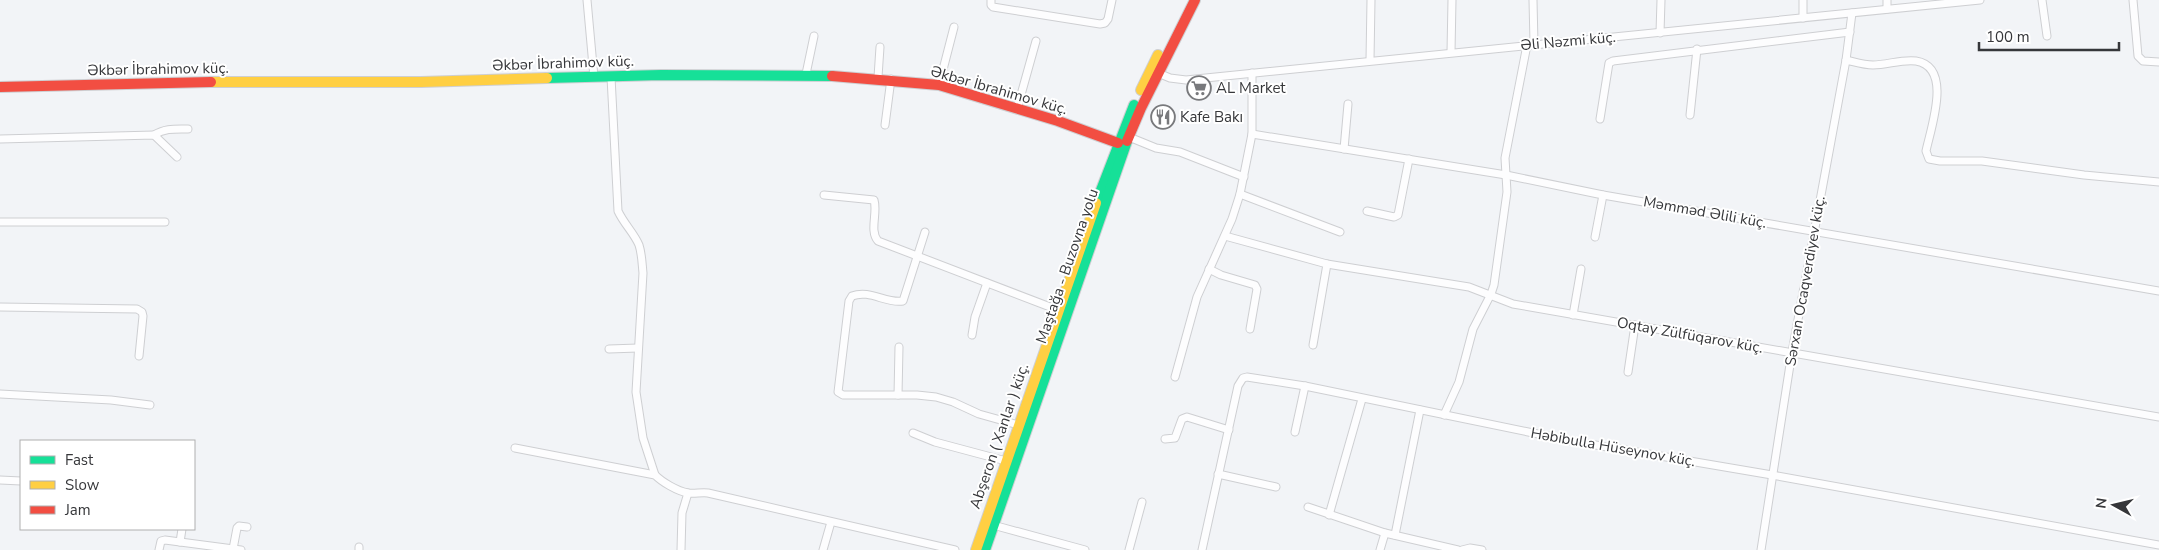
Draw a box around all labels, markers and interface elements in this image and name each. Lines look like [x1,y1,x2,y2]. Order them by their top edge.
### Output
scale bar [1979,20,2119,52]
street label: Əli Nəzmi küç. [1519,27,1617,55]
text: 100 m [1986,27,2030,47]
street label: Əkbər İbrahimov küç. [492,51,634,75]
street label: Əkbər İbrahimov küç. [87,58,229,80]
street label: Əkbər İbrahimov küç. [928,61,1070,119]
supermarket icon: AL Market [1186,75,1212,101]
place label: AL Market [1216,78,1286,98]
restaurant icon: Kafe Bakı [1150,104,1176,130]
place label: Kafe Bakı [1180,107,1243,127]
street label: Maştağa - Buzovna yolu [1031,186,1103,346]
street label: Məmməd Əlili küç. [1642,191,1768,233]
street label: Sərxan Ocaqverdiyev küç. [1780,194,1830,368]
street label: Oqtay Zülfüqarov küç. [1615,312,1765,358]
street label: Abşeron ( Xanlar ) küç. [965,361,1033,511]
street label: Həbibulla Hüseynov küç. [1529,423,1697,471]
legend [20,440,195,530]
text: Fast [65,450,94,470]
text: Slow [65,475,100,495]
north arrow [2089,480,2139,530]
text: N [2091,497,2112,510]
text: Jam [64,500,91,520]

